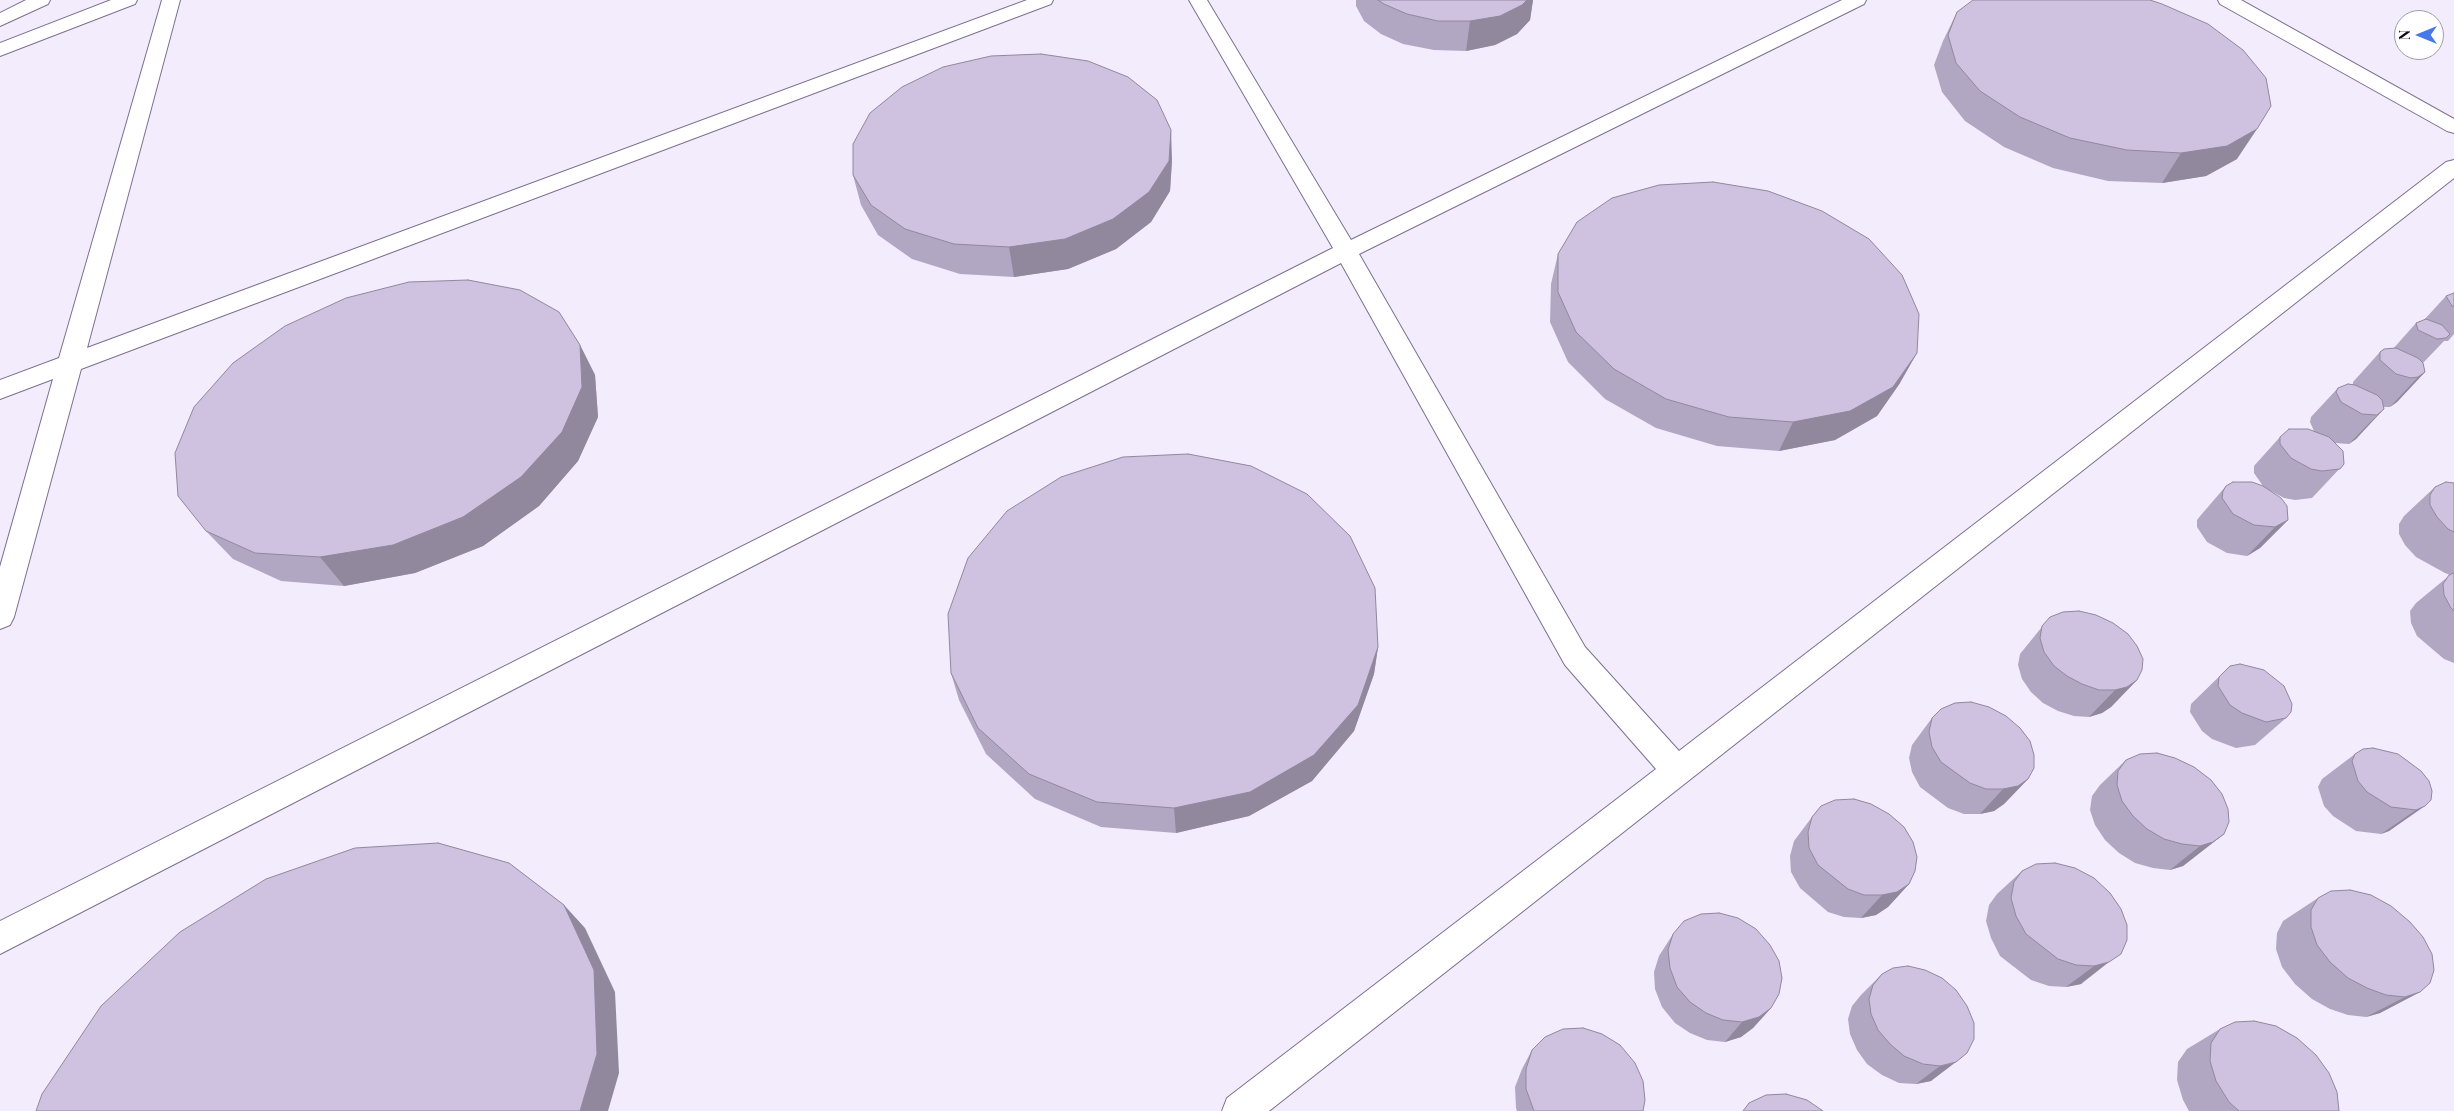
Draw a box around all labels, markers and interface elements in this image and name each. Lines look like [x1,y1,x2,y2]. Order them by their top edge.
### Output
north arrow [2394,10,2444,60]
text: N [2395,30,2414,40]

